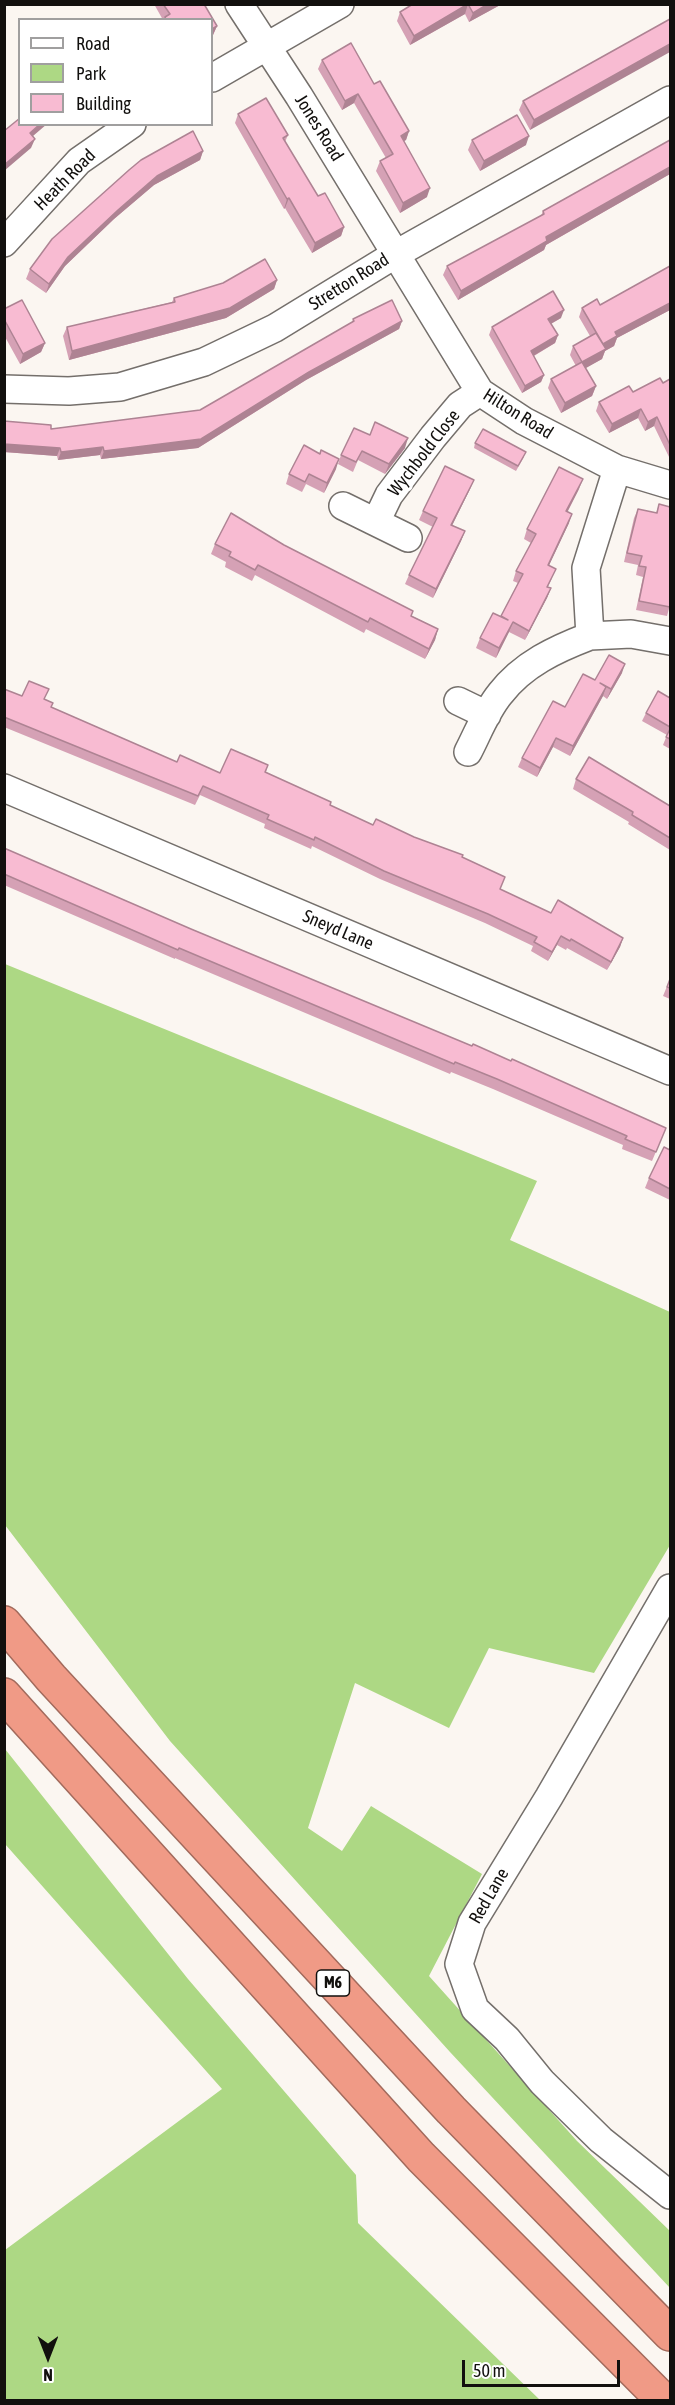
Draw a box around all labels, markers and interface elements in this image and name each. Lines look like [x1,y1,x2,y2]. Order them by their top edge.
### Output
legend [18,18,213,126]
text: Road [76,33,110,54]
text: Park [76,63,106,84]
street label: Jones Road [290,91,348,165]
text: Building [76,93,131,114]
street label: Heath Road [30,145,100,215]
street label: Stretton Road [305,249,393,315]
street label: Hilton Road [479,384,557,444]
street label: Wychbold Close [383,405,465,501]
street label: Sneyd Lane [299,905,377,955]
street label: Red Lane [465,1864,513,1928]
road number: M6 [316,1970,350,1996]
north arrow [18,2327,78,2387]
scale bar [465,2348,622,2386]
text: 50 m [473,2360,505,2381]
text: N [43,2366,53,2384]

